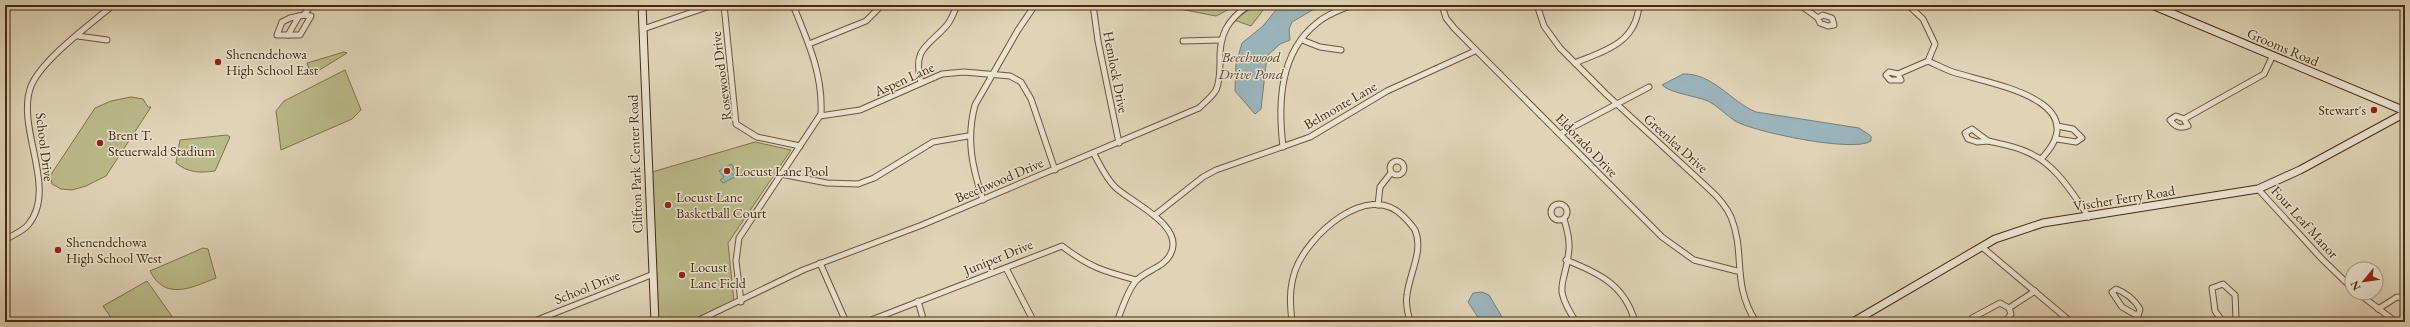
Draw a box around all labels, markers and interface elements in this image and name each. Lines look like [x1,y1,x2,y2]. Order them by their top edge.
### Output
street label: Grooms Road [2244,24,2322,71]
street label: Rosewood Drive [707,30,735,122]
street label: Hemlock Drive [1099,30,1133,115]
place label: Shenendehowa High School East [226,45,319,79]
water label: Beechwood Drive Pond [1217,47,1284,83]
marker: Shenendehowa High School East [213,57,223,67]
street label: Aspen Lane [870,58,937,101]
street label: Belmonte Lane [1300,77,1380,133]
street label: Clifton Park Center Road [624,93,646,234]
place label: Stewart's [2318,101,2366,119]
marker: Stewart's [2369,105,2379,115]
street label: Eldorado Drive [1552,109,1622,181]
street label: Greenlea Drive [1640,109,1712,177]
street label: School Drive [32,112,58,183]
place label: Brent T. Steuerwald Stadium [108,126,215,160]
marker: Brent T. Steuerwald Stadium [95,138,105,148]
street label: Beechwood Drive [952,153,1046,207]
place label: Locust Lane Pool [735,162,829,180]
marker: Locust Lane Pool [722,166,732,176]
street label: Vischer Ferry Road [2072,181,2177,215]
street label: Four Leaf Manor [2268,182,2343,262]
place label: Locust Lane Basketball Court [676,188,767,222]
marker: Locust Lane Basketball Court [663,200,673,210]
place label: Shenendehowa High School West [66,233,163,267]
street label: Juniper Drive [960,235,1036,279]
marker: Shenendehowa High School West [53,245,63,255]
place label: Locust Lane Field [690,258,747,292]
north arrow [2344,261,2384,301]
street label: School Drive [552,266,623,308]
marker: Locust Lane Field [677,270,687,280]
text: N [2347,278,2364,293]

